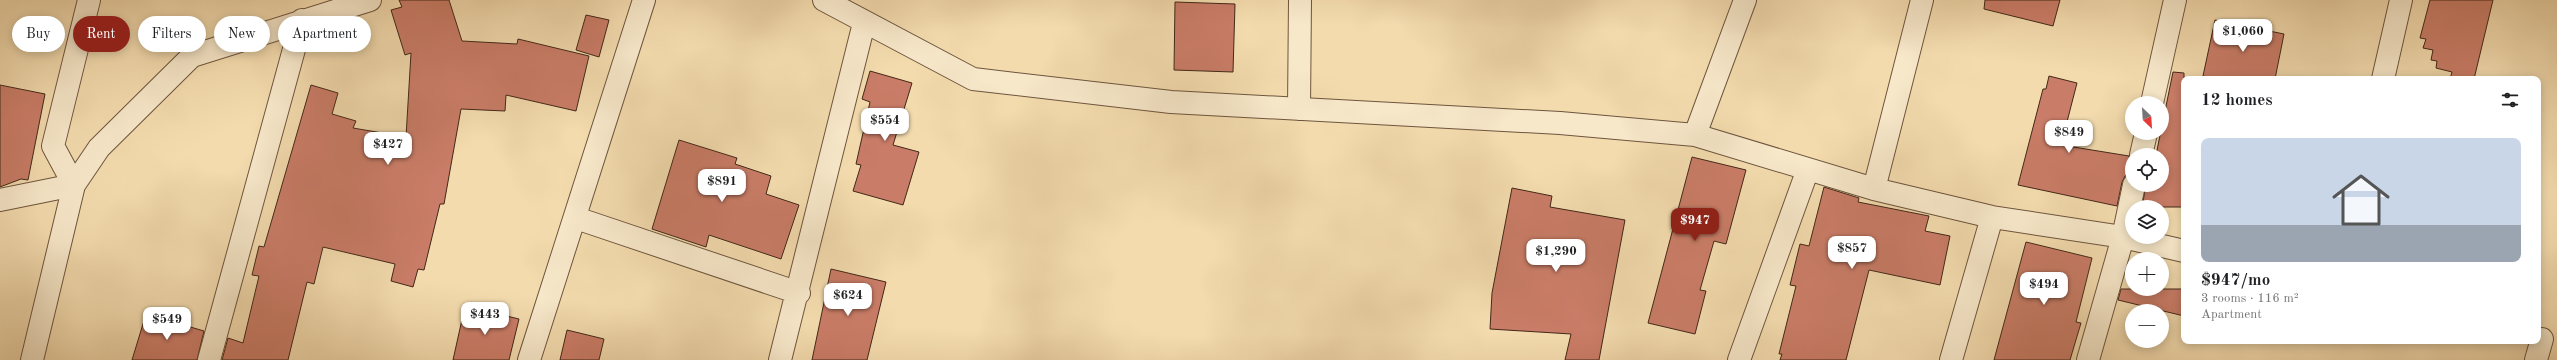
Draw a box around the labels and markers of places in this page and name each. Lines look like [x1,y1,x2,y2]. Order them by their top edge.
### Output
pin: $1,060 [2210,19,2276,53]
pin: $554 [861,108,909,142]
pin: $849 [2045,120,2093,154]
pin: $427 [364,132,412,166]
pin: $891 [698,169,746,203]
pin: $947 [1671,208,1719,242]
pin: $857 [1828,236,1876,270]
pin: $1,290 [1523,239,1589,273]
pin: $494 [2020,272,2068,306]
pin: $624 [824,283,872,317]
pin: $443 [461,302,509,336]
pin: $549 [143,307,191,341]

